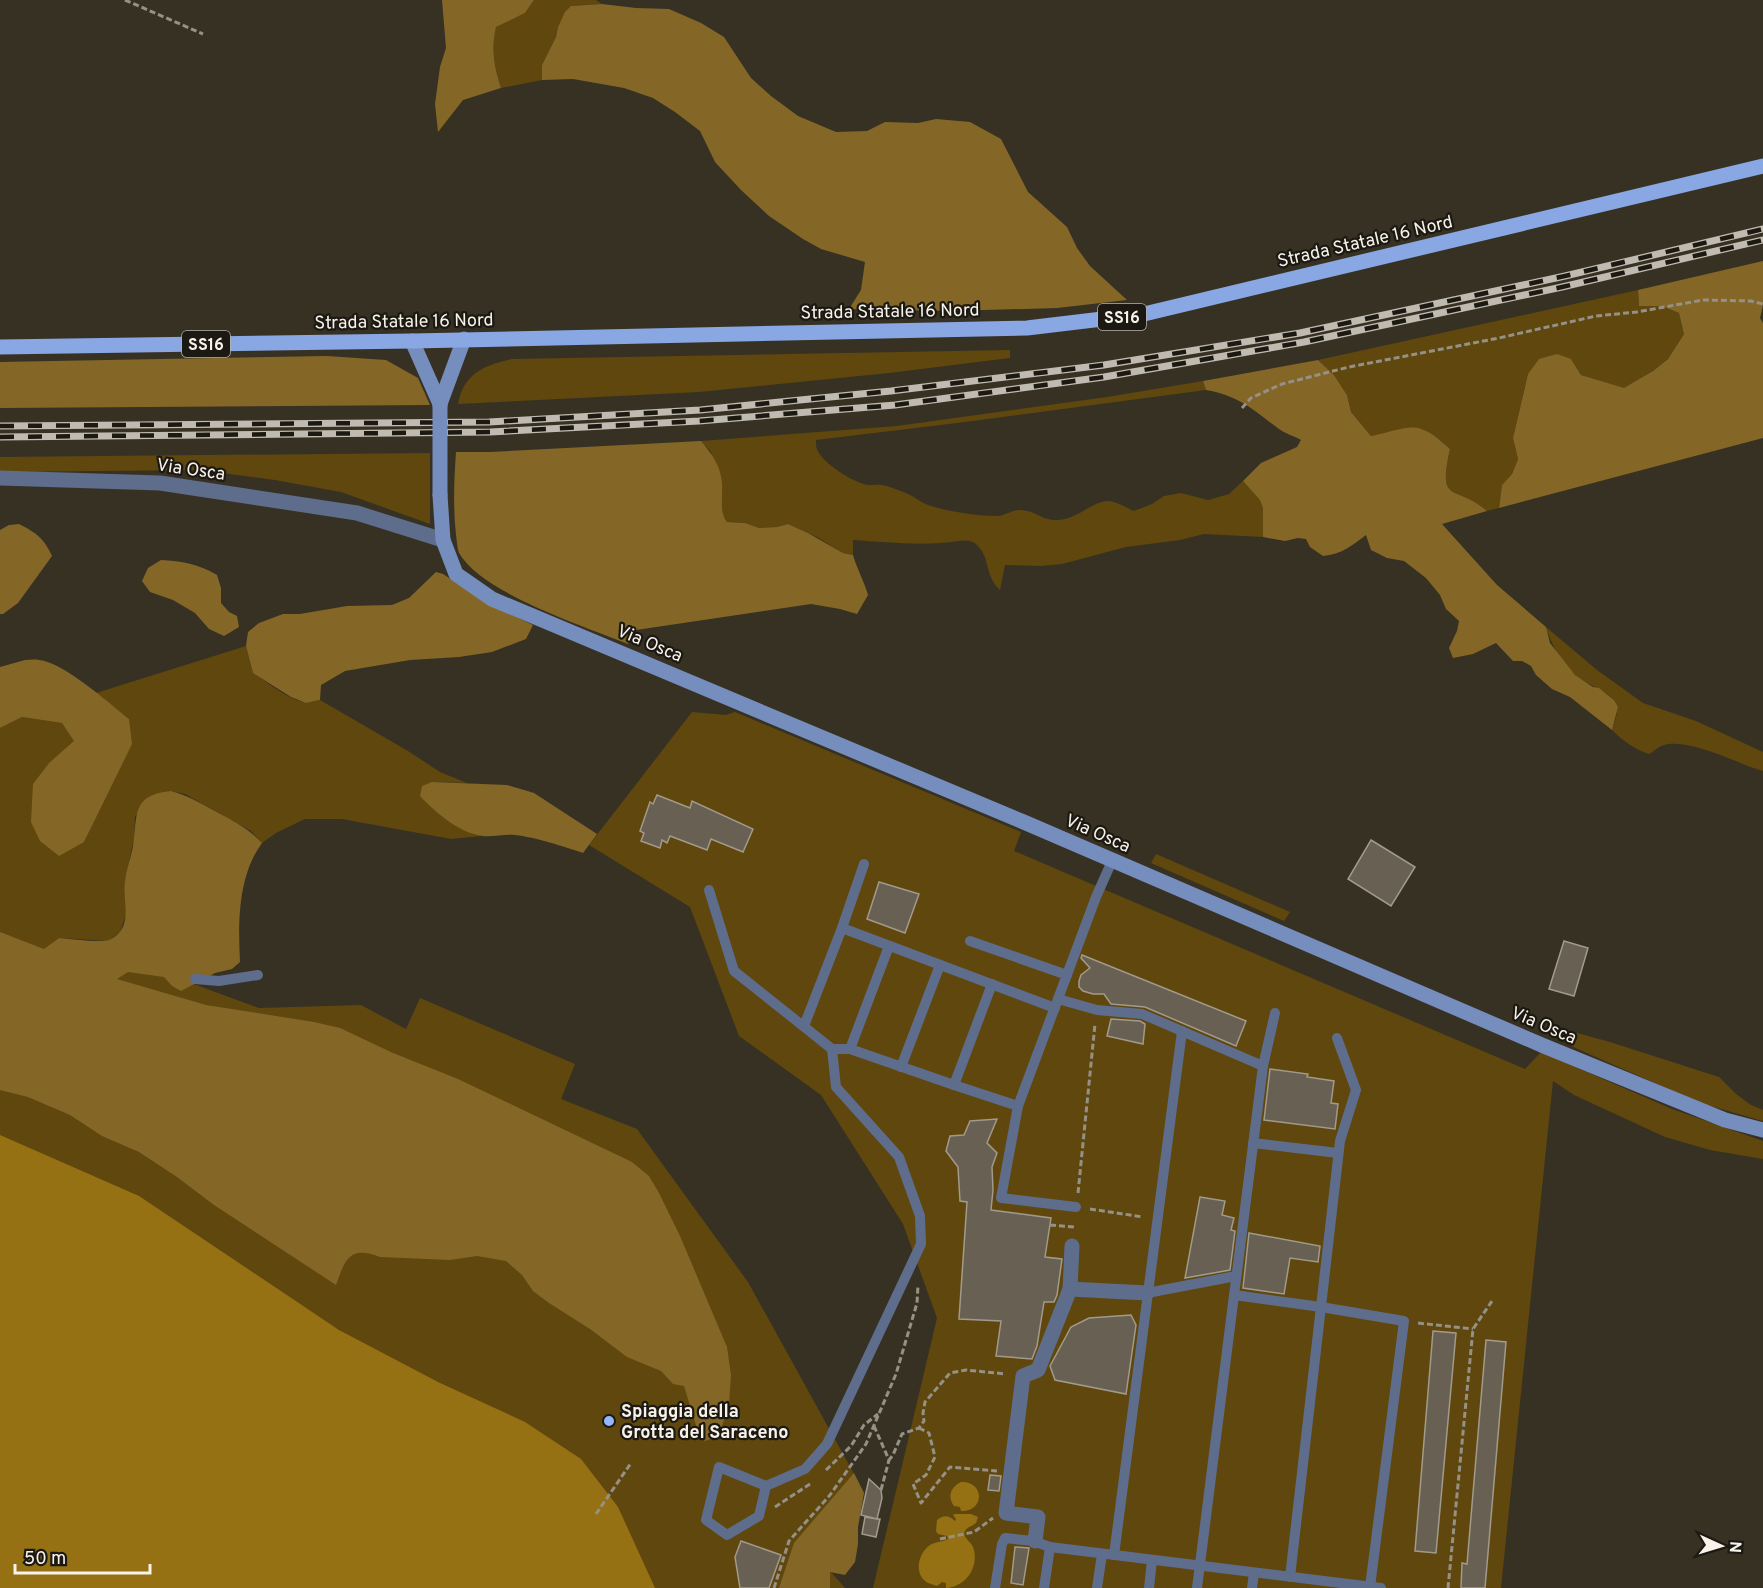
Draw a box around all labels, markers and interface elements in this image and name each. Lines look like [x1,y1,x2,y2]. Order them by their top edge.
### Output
street label: Strada Statale 16 Nord [1275,211,1455,274]
street label: Strada Statale 16 Nord [800,299,980,326]
road number: SS16 [1098,304,1146,330]
street label: Strada Statale 16 Nord [314,309,494,336]
road number: SS16 [182,331,230,357]
street label: Via Osca [155,454,227,487]
street label: Via Osca [613,620,686,668]
street label: Via Osca [1061,810,1134,859]
street label: Via Osca [1507,1002,1580,1050]
place label: Spiaggia della Grotta del Saraceno [621,1401,789,1445]
marker: Spiaggia della Grotta del Saraceno [602,1414,616,1428]
north arrow [1691,1516,1751,1576]
scale bar [15,1537,150,1575]
text: N [1724,1540,1744,1553]
text: 50 m [24,1548,66,1571]

